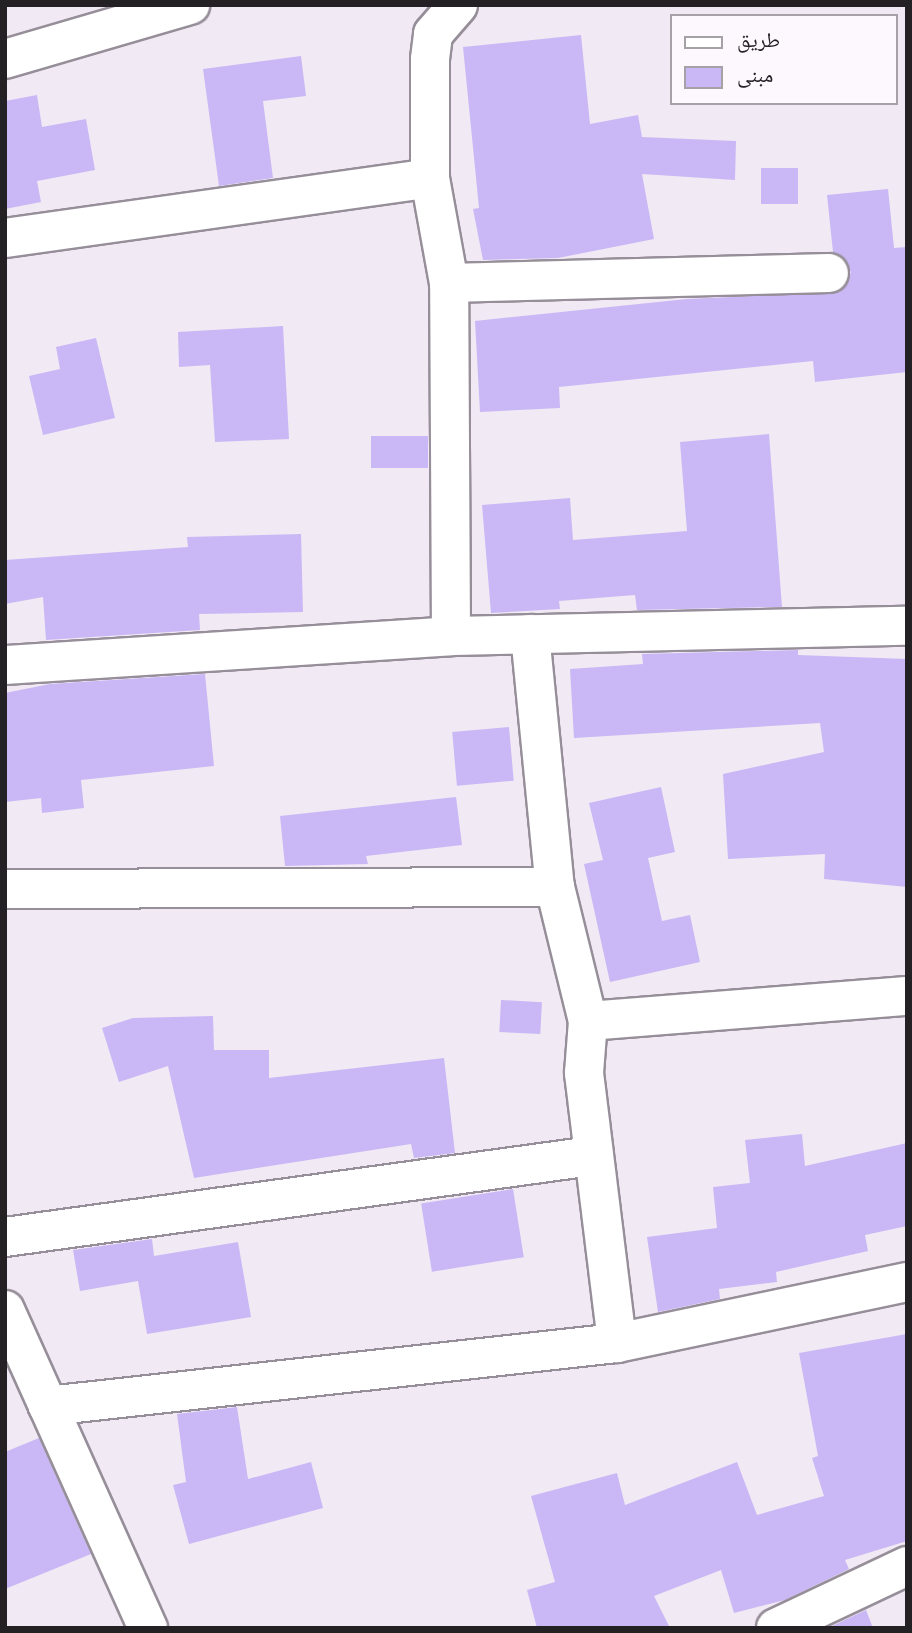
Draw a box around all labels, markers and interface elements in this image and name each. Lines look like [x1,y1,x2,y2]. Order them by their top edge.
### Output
legend [670,14,898,105]
text: طريق [737,28,780,53]
text: مبنى [737,63,773,88]

